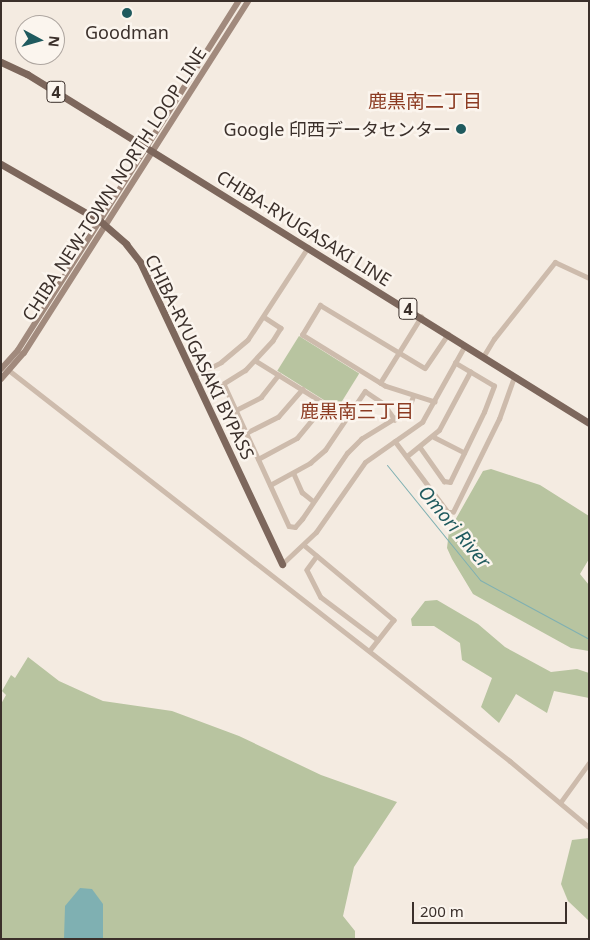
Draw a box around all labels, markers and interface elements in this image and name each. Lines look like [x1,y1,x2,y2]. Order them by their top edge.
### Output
marker: Goodman [121,7,133,19]
north arrow [15,15,65,65]
place label: Goodman [85,21,169,43]
street label: CHIBA NEW-TOWN NORTH LOOP LINE [17,43,211,325]
road number: 4 [46,78,66,105]
district label: 鹿黒南二丁目 [368,91,482,113]
place label: Google 印西データセンター [224,118,451,140]
marker: Google 印西データセンター [455,123,467,135]
street label: CHIBA-RYUGASAKI LINE [213,165,395,291]
street label: CHIBA-RYUGASAKI BYPASS [141,251,259,463]
road number: 4 [398,296,418,322]
district label: 鹿黒南三丁目 [300,401,414,423]
water label: Omori River [413,481,495,573]
scale bar [415,892,570,924]
text: 200 m [420,901,464,921]

